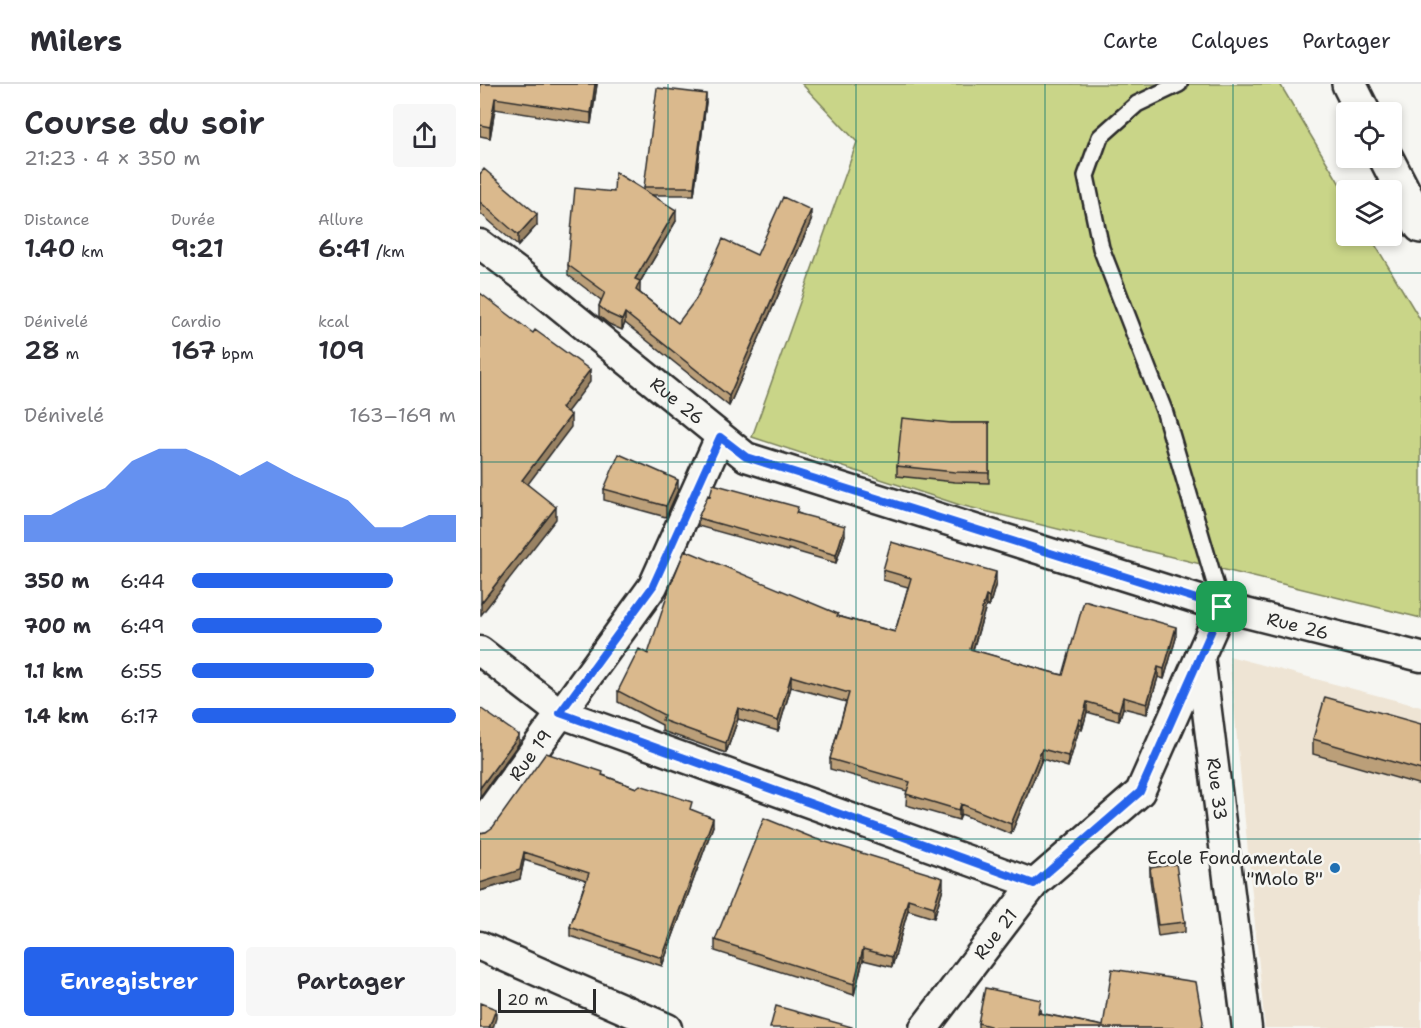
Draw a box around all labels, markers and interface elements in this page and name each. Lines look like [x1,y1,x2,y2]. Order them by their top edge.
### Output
text: Milers [30,22,122,60]
text: Carte [1103,27,1158,55]
text: Calques [1191,27,1269,55]
text: Partager [1302,27,1391,55]
text: Course du soir [24,100,265,145]
map controls [1336,102,1402,246]
button: locate [1336,102,1402,168]
button: share [393,104,456,167]
text: 21:23 · 4 × 350 m [24,145,201,171]
button: layers [1336,180,1402,246]
text: Distance [24,209,90,230]
text: Durée [171,209,215,230]
text: Allure [318,209,364,230]
text: 1.40 [24,230,76,265]
text: 9:21 [171,230,224,265]
text: 6:41 [318,230,371,265]
text: km [76,241,104,262]
text: /km [371,241,405,262]
text: Dénivelé [24,311,88,332]
text: Cardio [171,311,221,332]
text: kcal [318,311,349,332]
text: 28 [24,332,60,367]
text: 167 [171,332,216,367]
text: 109 [318,332,365,367]
text: m [60,343,79,364]
text: bpm [216,343,254,364]
street label: Rue 26 [645,372,709,430]
text: Dénivelé [24,402,104,428]
text: 163–169 m [349,402,456,428]
text: 350 m [24,568,89,594]
text: 6:44 [120,568,165,594]
pin [1196,581,1247,632]
icon: arrive [1205,590,1238,623]
street label: Rue 26 [1264,607,1331,645]
text: 700 m [24,613,91,639]
text: 6:49 [120,613,165,639]
text: 1.1 km [24,658,83,684]
text: 6:55 [120,658,162,684]
text: 1.4 km [24,703,89,729]
text: 6:17 [120,703,159,729]
street label: Rue 19 [504,725,557,786]
street label: Rue 33 [1201,756,1233,822]
place label: Ecole Fondamentale "Molo B" [1147,846,1323,891]
marker: Ecole Fondamentale "Molo B" [1328,861,1342,875]
street label: Rue 21 [969,904,1023,965]
button: Enregistrer [24,947,234,1016]
button: Partager [246,947,456,1016]
scale bar [498,986,596,1014]
text: 20 m [507,989,548,1010]

